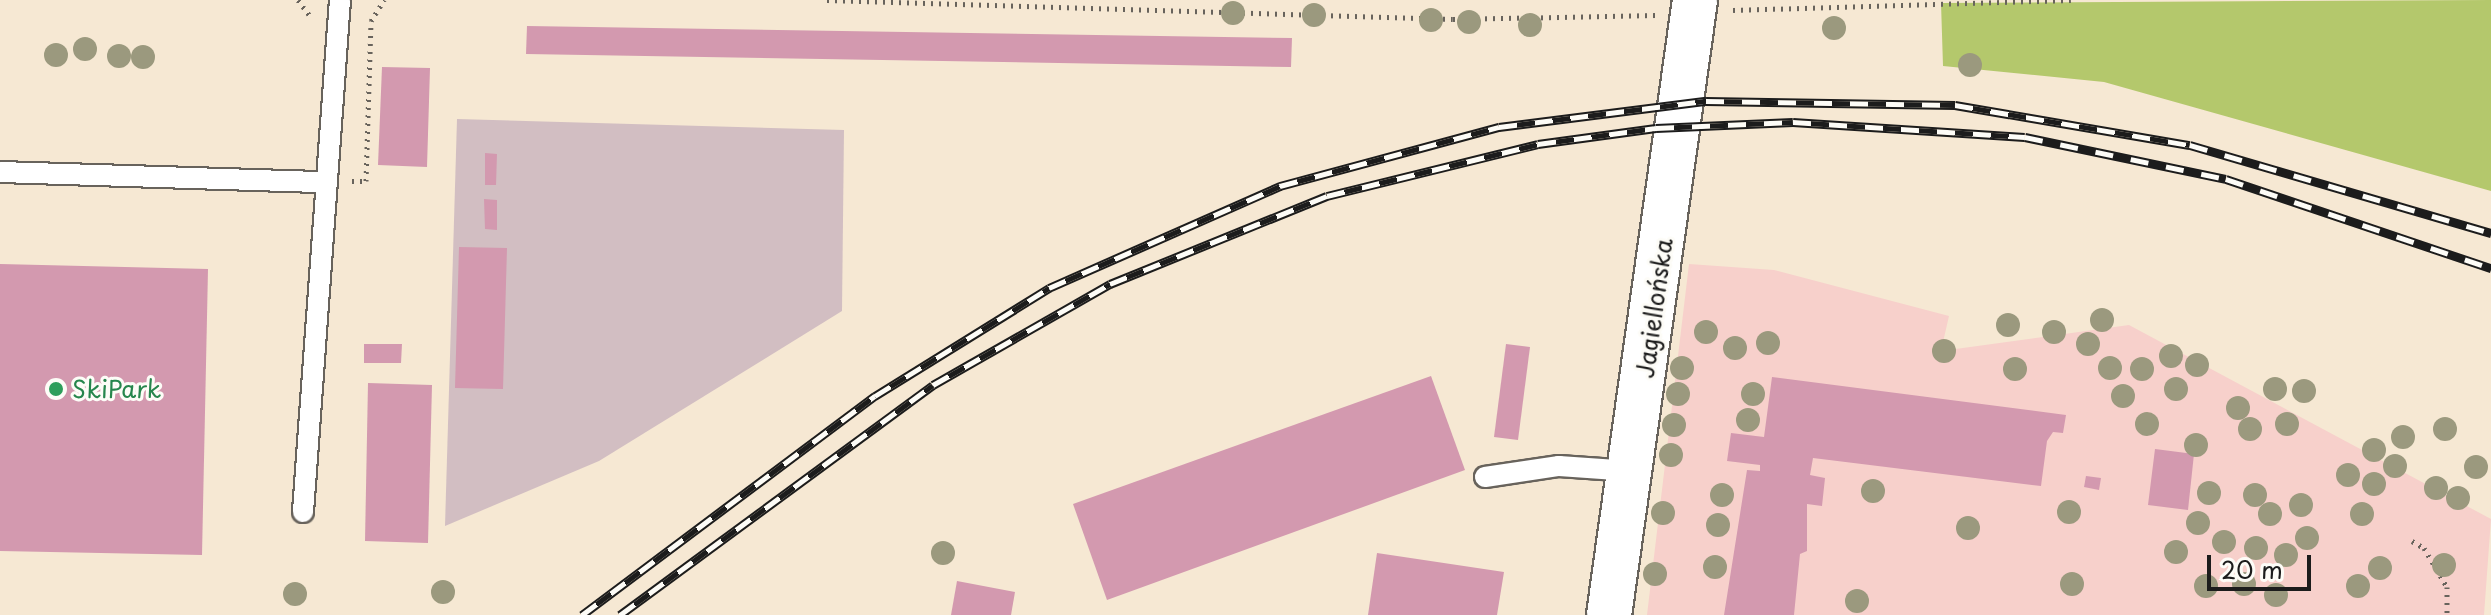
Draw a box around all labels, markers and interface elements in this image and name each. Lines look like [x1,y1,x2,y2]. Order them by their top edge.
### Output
street label: Jagiellońska [1630,236,1678,380]
place label: SkiPark [72,375,161,403]
marker: SkiPark [47,380,65,398]
scale bar [2211,539,2315,589]
text: 20 m [2221,551,2283,587]

